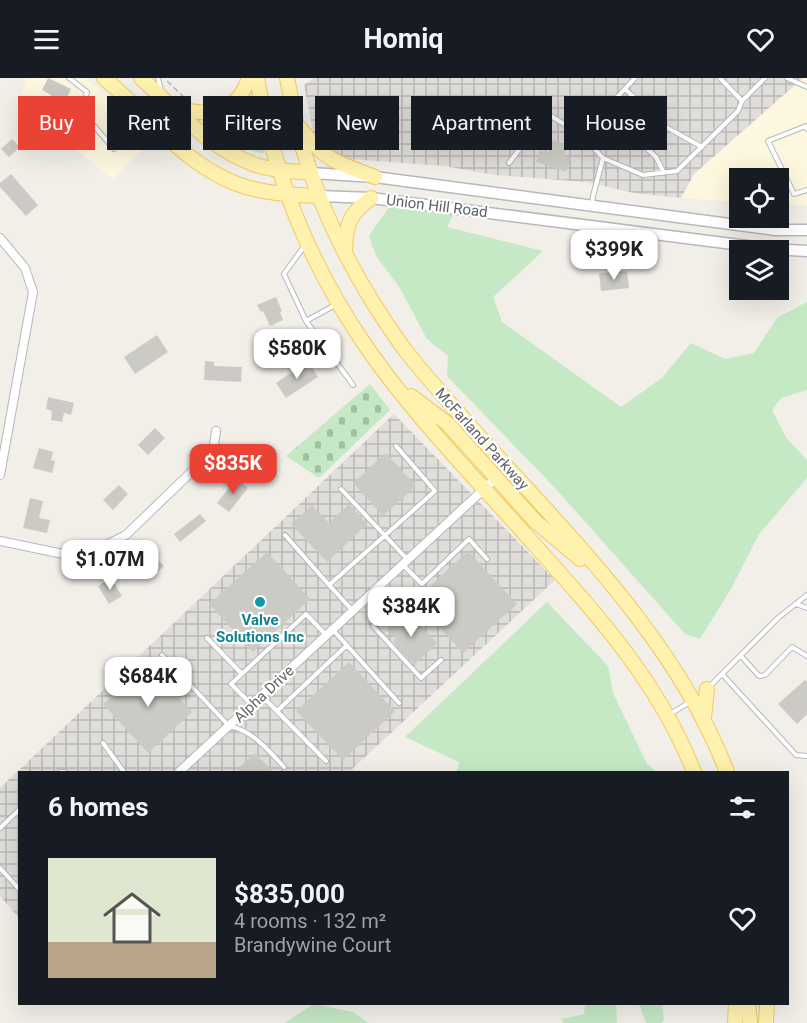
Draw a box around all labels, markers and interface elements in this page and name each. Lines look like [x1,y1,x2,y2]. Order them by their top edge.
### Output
icon: menu [30,23,63,56]
text: Homiq [363,23,444,55]
icon: heart [744,23,777,56]
chip: Buy [18,96,95,150]
chip: Rent [107,96,191,150]
chip: Filters [203,96,303,150]
chip: New [315,96,399,150]
chip: Apartment [411,96,552,150]
chip: House [564,96,667,150]
map controls [729,168,789,300]
button: locate [729,168,789,228]
street label: Union Hill Road [385,191,489,221]
pin: $399K [572,230,656,281]
text: $399K [585,237,643,261]
button: layers [729,240,789,300]
pin: $580K [255,329,339,380]
text: $580K [268,336,326,360]
street label: McFarland Parkway [431,384,533,494]
pin: $835K [191,444,275,495]
text: $835K [204,451,262,475]
pin: $1.07M [61,540,159,591]
text: $1.07M [75,547,145,571]
pin: $384K [369,587,453,638]
text: $384K [382,594,440,618]
marker: Valve Solutions Inc [253,595,267,609]
place label: Valve Solutions Inc [216,611,304,646]
pin: $684K [106,657,190,708]
street label: Alpha Drive [230,662,298,726]
text: $684K [119,664,177,688]
icon: filters [726,791,759,824]
text: 6 homes [48,792,149,822]
text: $835,000 [234,879,345,909]
icon: home [96,882,168,954]
icon: heart [726,902,759,935]
text: 4 rooms · 132 m² [234,909,386,933]
text: Brandywine Court [234,933,391,957]

